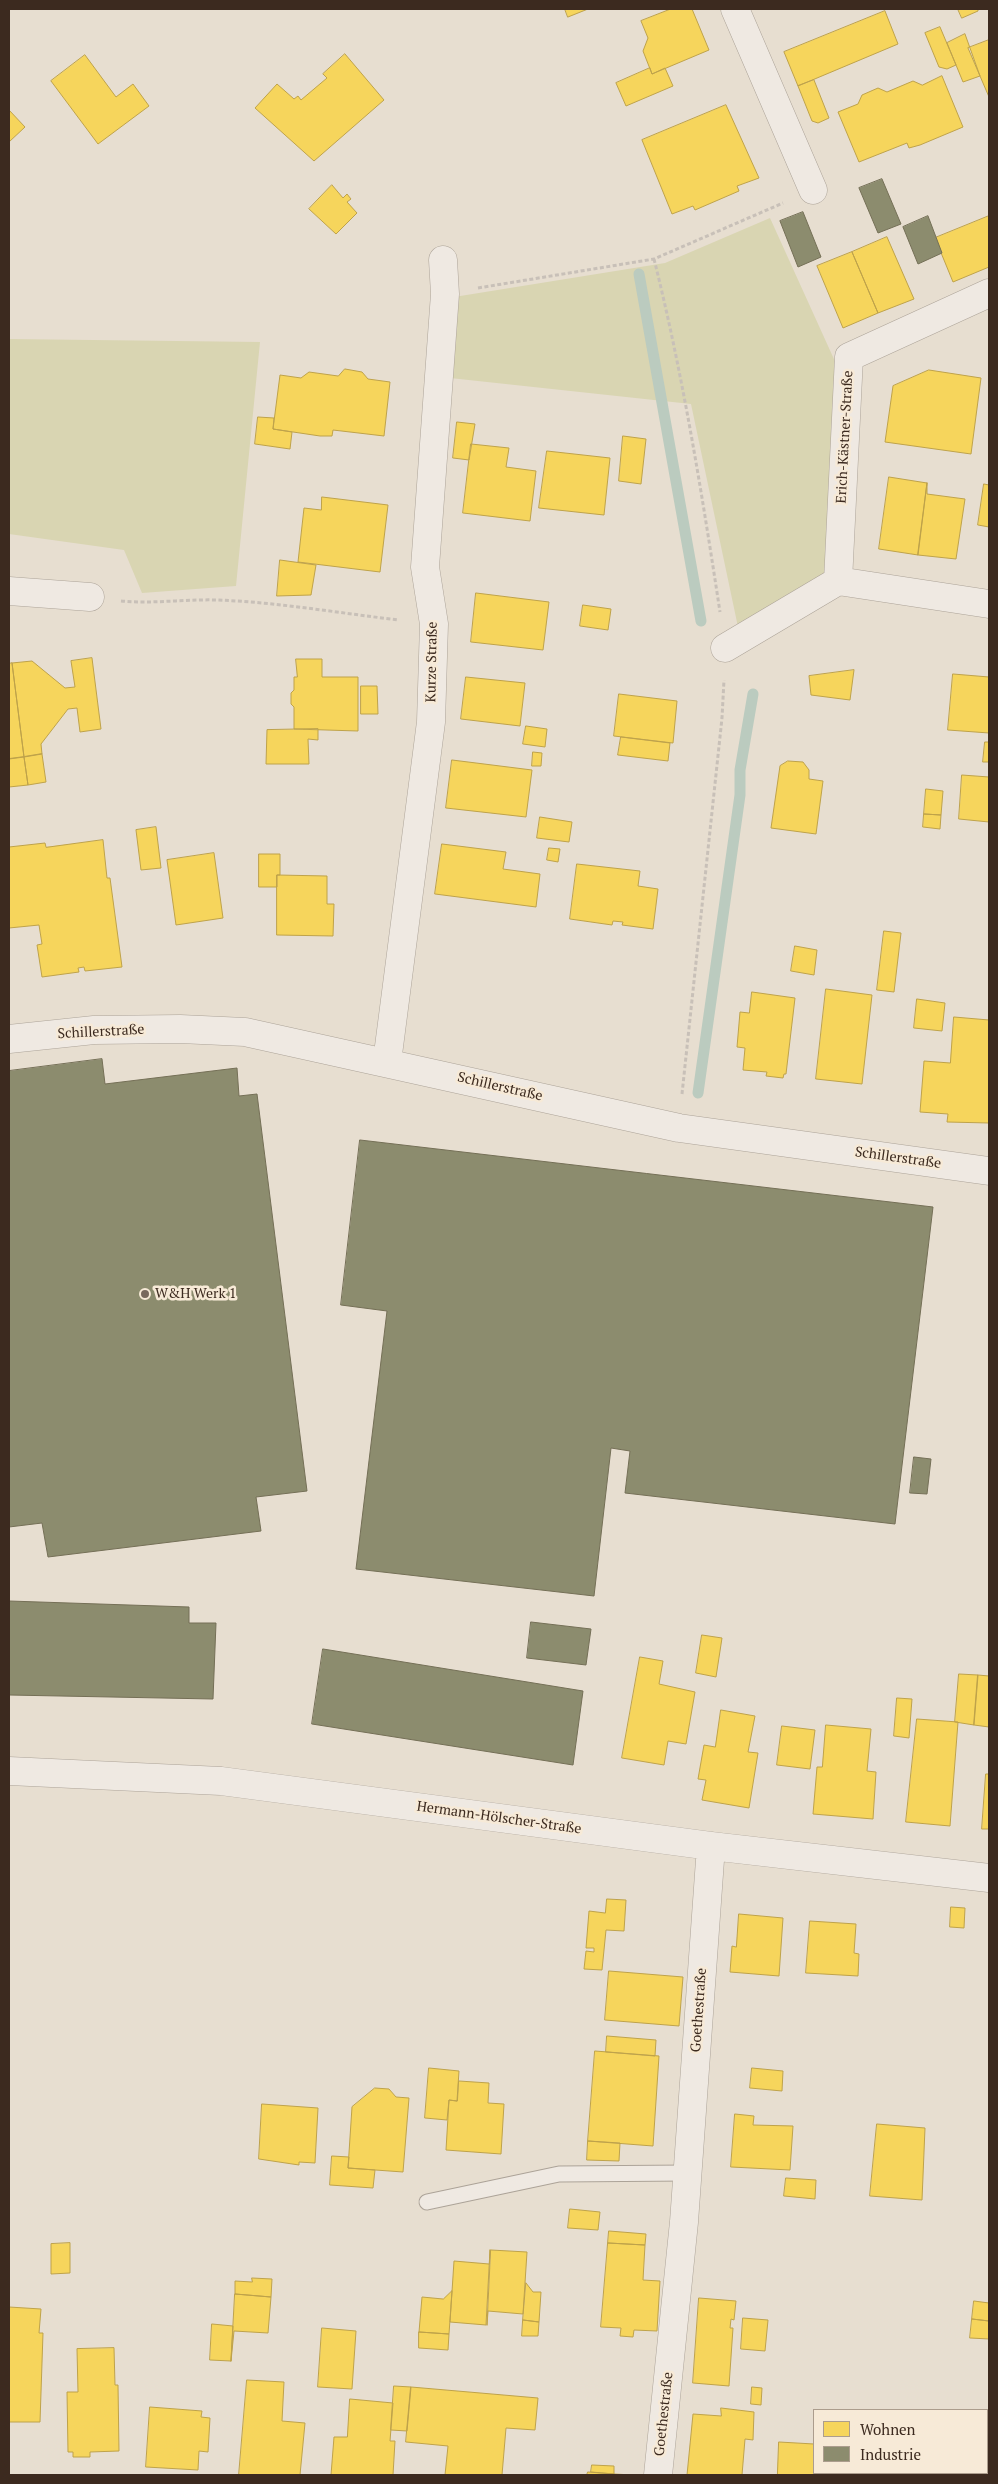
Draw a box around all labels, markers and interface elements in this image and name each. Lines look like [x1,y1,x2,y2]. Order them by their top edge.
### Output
street label: Erich-Kästner-Straße [833,370,857,504]
street label: Kurze Straße [423,622,441,702]
street label: Schillerstraße [57,1021,145,1043]
street label: Schillerstraße [456,1069,544,1105]
street label: Schillerstraße [854,1144,942,1172]
place label: W&H Werk 1 [155,1286,237,1302]
marker: W&H Werk 1 [139,1288,151,1300]
street label: Hermann-Hölscher-Straße [416,1798,582,1838]
street label: Goethestraße [688,1967,710,2053]
street label: Goethestraße [651,2371,677,2457]
legend [813,2409,988,2474]
text: Wohnen [860,2419,916,2439]
text: Industrie [860,2444,921,2464]

